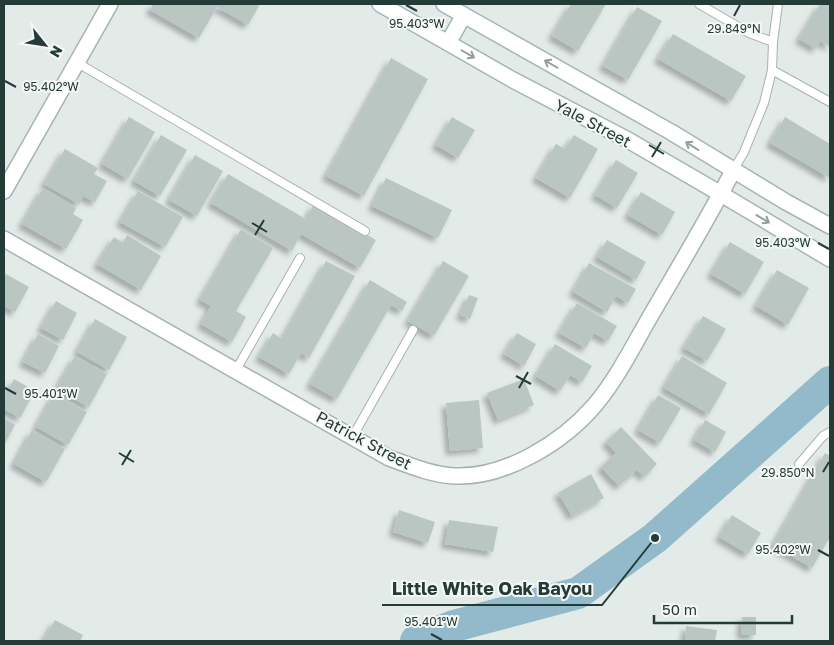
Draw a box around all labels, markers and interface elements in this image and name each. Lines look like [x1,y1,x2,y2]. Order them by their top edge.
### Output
text: 95.403°W [389,16,445,31]
north arrow [20,20,70,70]
text: 29.849°N [707,21,761,36]
text: N [47,43,67,61]
one-way arrow [460,50,474,60]
one-way arrow [545,59,559,69]
text: 95.402°W [23,79,79,94]
street label: Yale Street [551,95,635,151]
one-way arrow [685,140,699,151]
one-way arrow [756,214,770,224]
text: 95.403°W [755,235,811,250]
text: 95.401°W [24,386,78,401]
street label: Patrick Street [313,406,415,474]
text: 29.850°N [761,465,815,480]
text: 95.402°W [755,542,811,557]
callout: Little White Oak Bayou [382,572,602,605]
text: Little White Oak Bayou [392,577,592,599]
scale bar [654,592,792,624]
text: 50 m [662,600,697,618]
text: 95.401°W [404,614,458,629]

